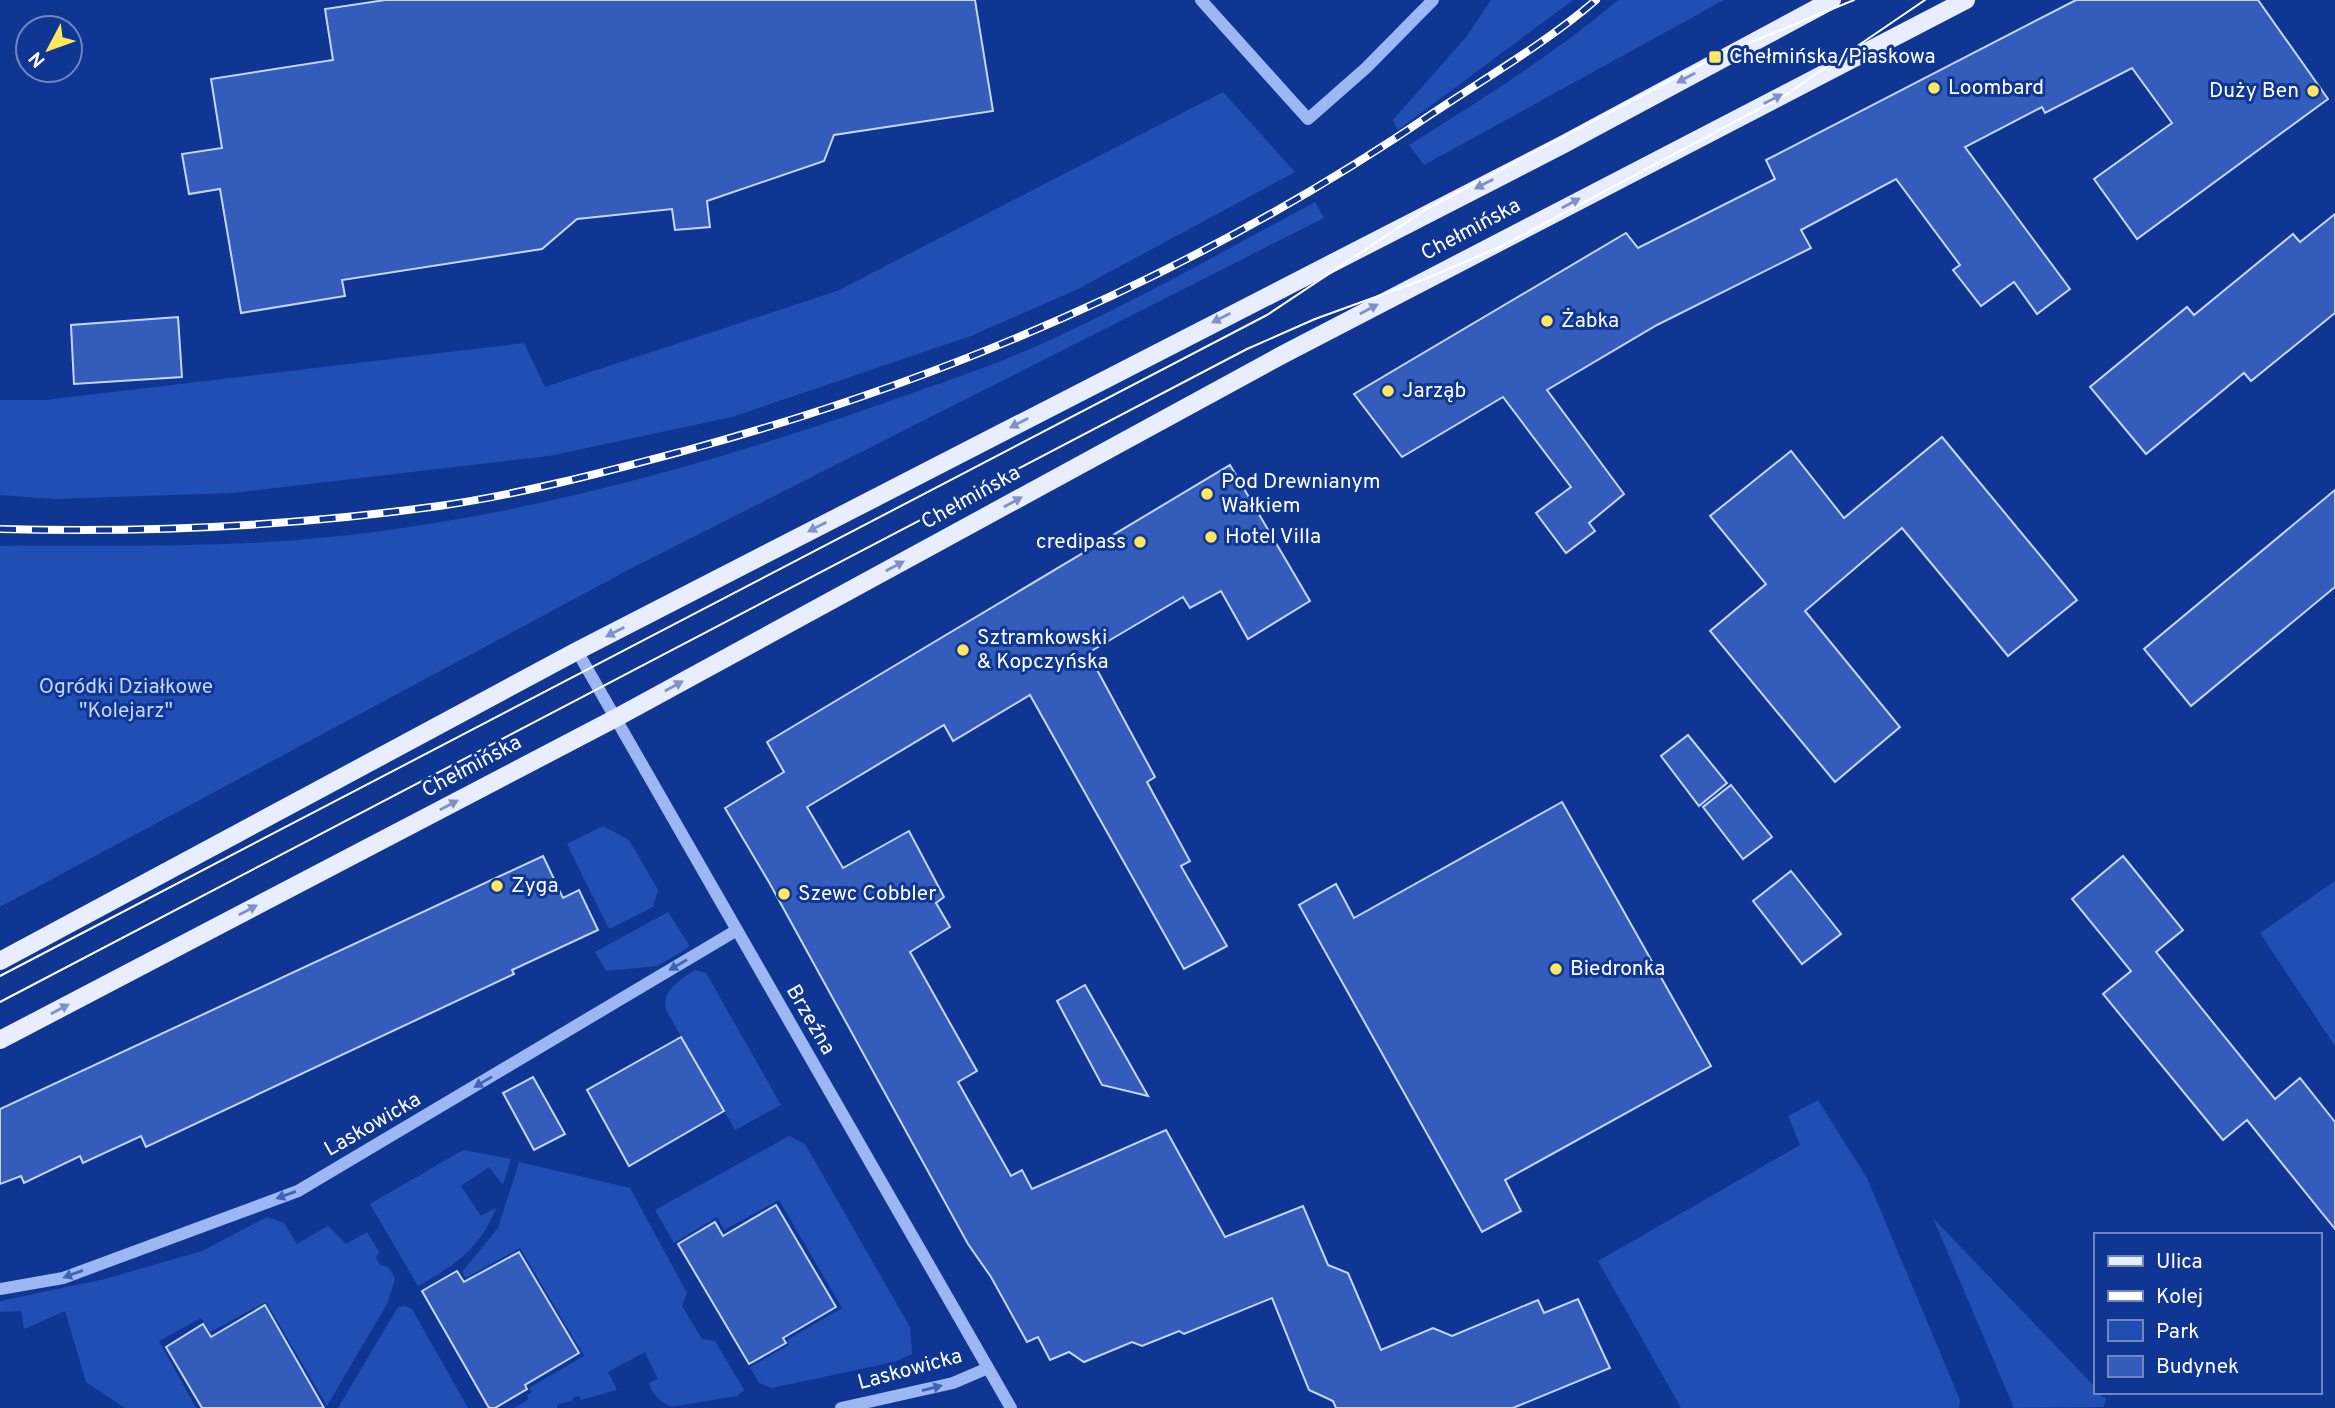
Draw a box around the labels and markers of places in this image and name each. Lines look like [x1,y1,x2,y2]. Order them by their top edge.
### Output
place label: Chełmińska/Piaskowa [1729,44,1936,71]
marker: Chełmińska/Piaskowa [1707,49,1723,65]
place label: Loombard [1948,75,2044,102]
place label: Duży Ben [2209,78,2299,105]
marker: Loombard [1926,80,1942,96]
marker: Duży Ben [2305,83,2321,99]
place label: Żabka [1561,308,1619,335]
marker: Żabka [1539,313,1555,329]
place label: Jarząb [1402,378,1466,405]
marker: Jarząb [1380,383,1396,399]
place label: Pod Drewnianym Wałkiem [1221,469,1381,520]
marker: Pod Drewnianym Wałkiem [1199,486,1215,502]
place label: Hotel Villa [1225,524,1321,551]
place label: credipass [1036,529,1126,556]
marker: Hotel Villa [1203,529,1219,545]
marker: credipass [1132,534,1148,550]
place label: Sztramkowski & Kopczyńska [977,625,1109,676]
marker: Sztramkowski & Kopczyńska [955,642,971,658]
place label: Zyga [511,873,558,900]
marker: Zyga [489,878,505,894]
place label: Szewc Cobbler [798,881,937,908]
marker: Szewc Cobbler [776,886,792,902]
place label: Biedronka [1570,956,1665,983]
marker: Biedronka [1548,961,1564,977]

